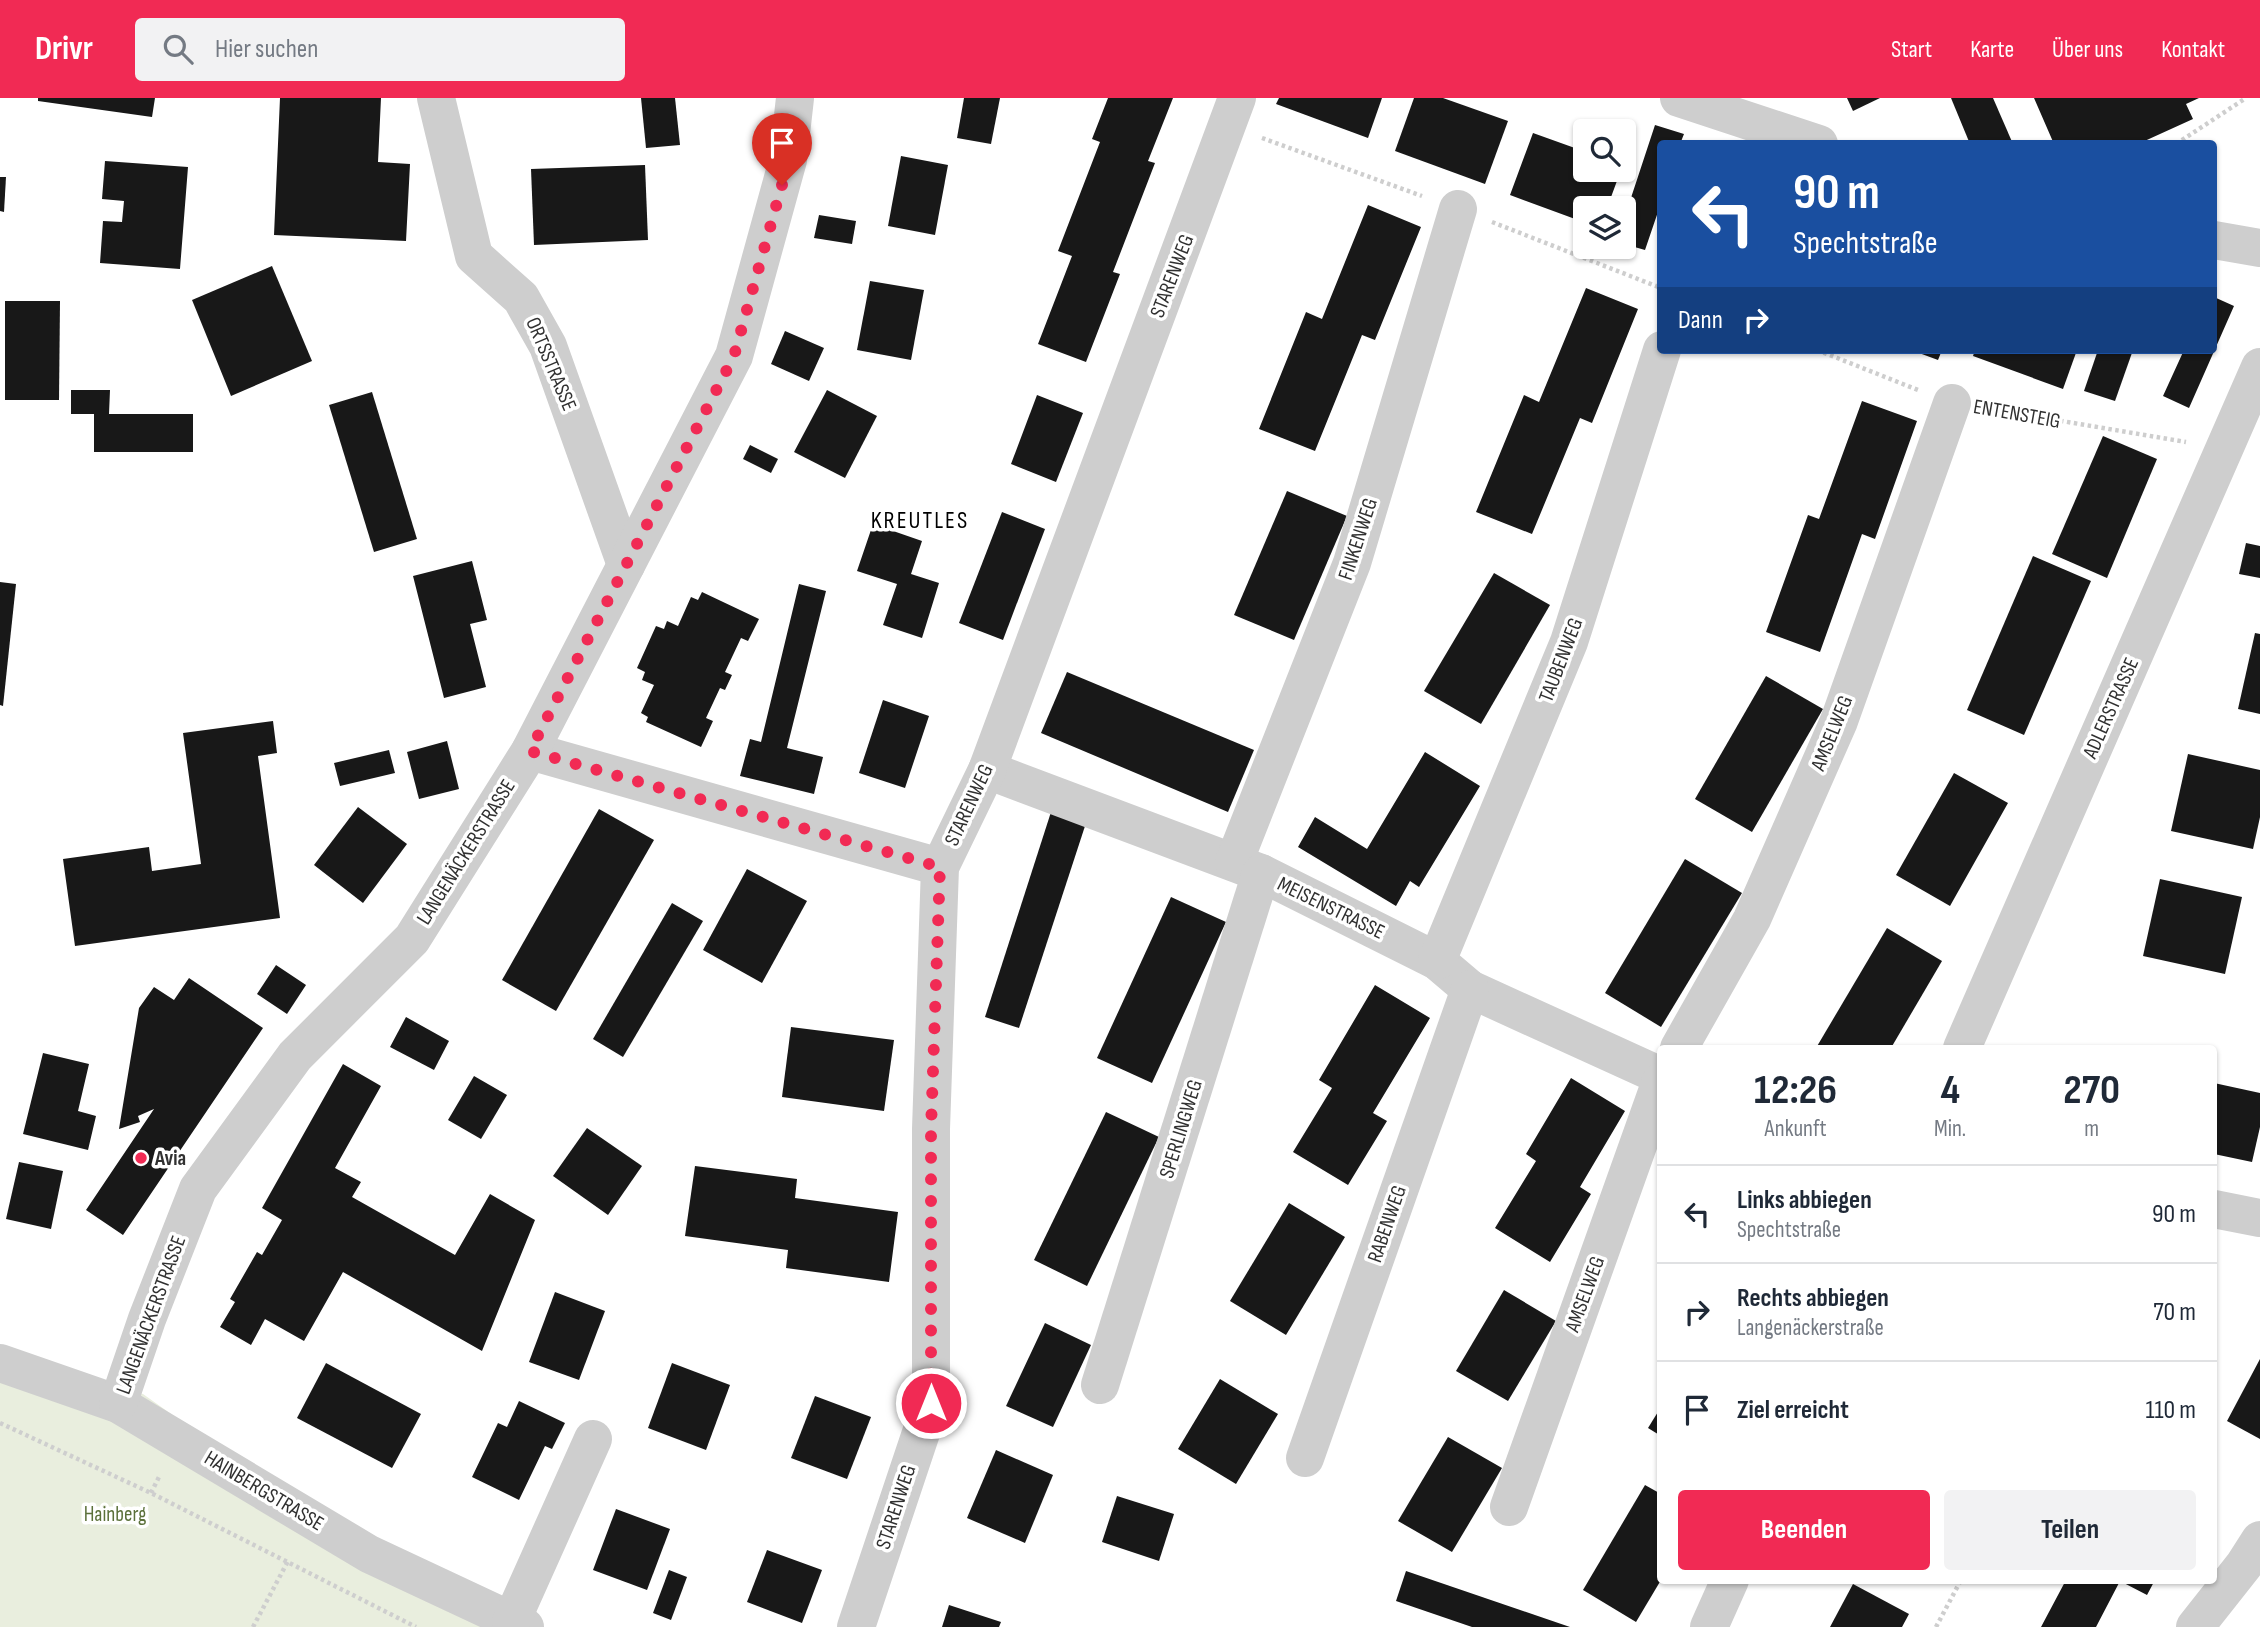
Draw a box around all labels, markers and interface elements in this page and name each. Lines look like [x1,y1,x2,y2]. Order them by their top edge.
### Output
search box [135,18,625,81]
text: Drivr [35,29,93,69]
icon: search [159,30,197,68]
text: Hier suchen [215,34,318,65]
text: Start [1891,35,1932,64]
text: Karte [1970,35,2014,64]
text: Über uns [2052,35,2123,64]
text: Kontakt [2161,35,2225,64]
pin [752,113,812,185]
map controls [1573,119,1636,259]
button: search [1573,119,1636,182]
icon: arrive [763,124,801,162]
text: 90 m [1793,164,1880,223]
icon: left [1678,168,1769,259]
button: layers [1573,196,1636,259]
text: Spechtstraße [1793,224,1938,263]
street label: STARENWEG [1145,231,1199,321]
icon: right [1737,301,1775,339]
text: Dann [1678,305,1723,336]
street label: ORTSSTRASSE [520,314,582,414]
street label: ENTENSTEIG [1971,394,2063,434]
street label: FINKENWEG [1333,495,1383,583]
district label: KREUTLES [871,506,969,535]
street label: TAUBENWEG [1534,614,1588,706]
street label: ADLERSTRASSE [2077,654,2144,763]
street label: AMSELWEG [1805,692,1858,775]
street label: STARENWEG [939,760,999,850]
street label: LANGENÄCKERSTRASSE [411,775,521,929]
street label: MEISENSTRASSE [1273,871,1389,945]
text: 12:26 [1754,1065,1837,1116]
text: 4 [1940,1065,1960,1116]
text: 270 [2063,1065,2120,1116]
street label: SPERLINGWEG [1154,1077,1208,1181]
text: Ankunft [1765,1115,1827,1143]
text: Min. [1934,1115,1966,1143]
text: m [2084,1115,2099,1143]
place label: Avia [154,1146,186,1171]
marker: Avia [133,1150,149,1166]
street label: RABENWEG [1362,1182,1412,1266]
text: Links abbiegen [1737,1185,1872,1216]
icon: left [1678,1195,1716,1233]
text: 90 m [2152,1199,2196,1230]
text: Spechtstraße [1737,1216,1841,1244]
street label: LANGENÄCKERSTRASSE [111,1232,191,1398]
street label: AMSELWEG [1559,1253,1610,1336]
text: Rechts abbiegen [1737,1283,1889,1314]
icon: right [1678,1293,1716,1331]
text: 70 m [2153,1297,2196,1328]
text: Langenäckerstraße [1737,1314,1884,1342]
position arrow [894,1366,968,1440]
icon: arrive [1678,1391,1716,1429]
text: Ziel erreicht [1737,1395,1849,1426]
text: 110 m [2145,1395,2196,1426]
street label: HAINBERGSTRASSE [200,1446,328,1536]
street label: STARENWEG [871,1462,921,1552]
button: Beenden [1678,1490,1930,1570]
button: Teilen [1944,1490,2196,1570]
park label: Hainberg [84,1502,146,1527]

